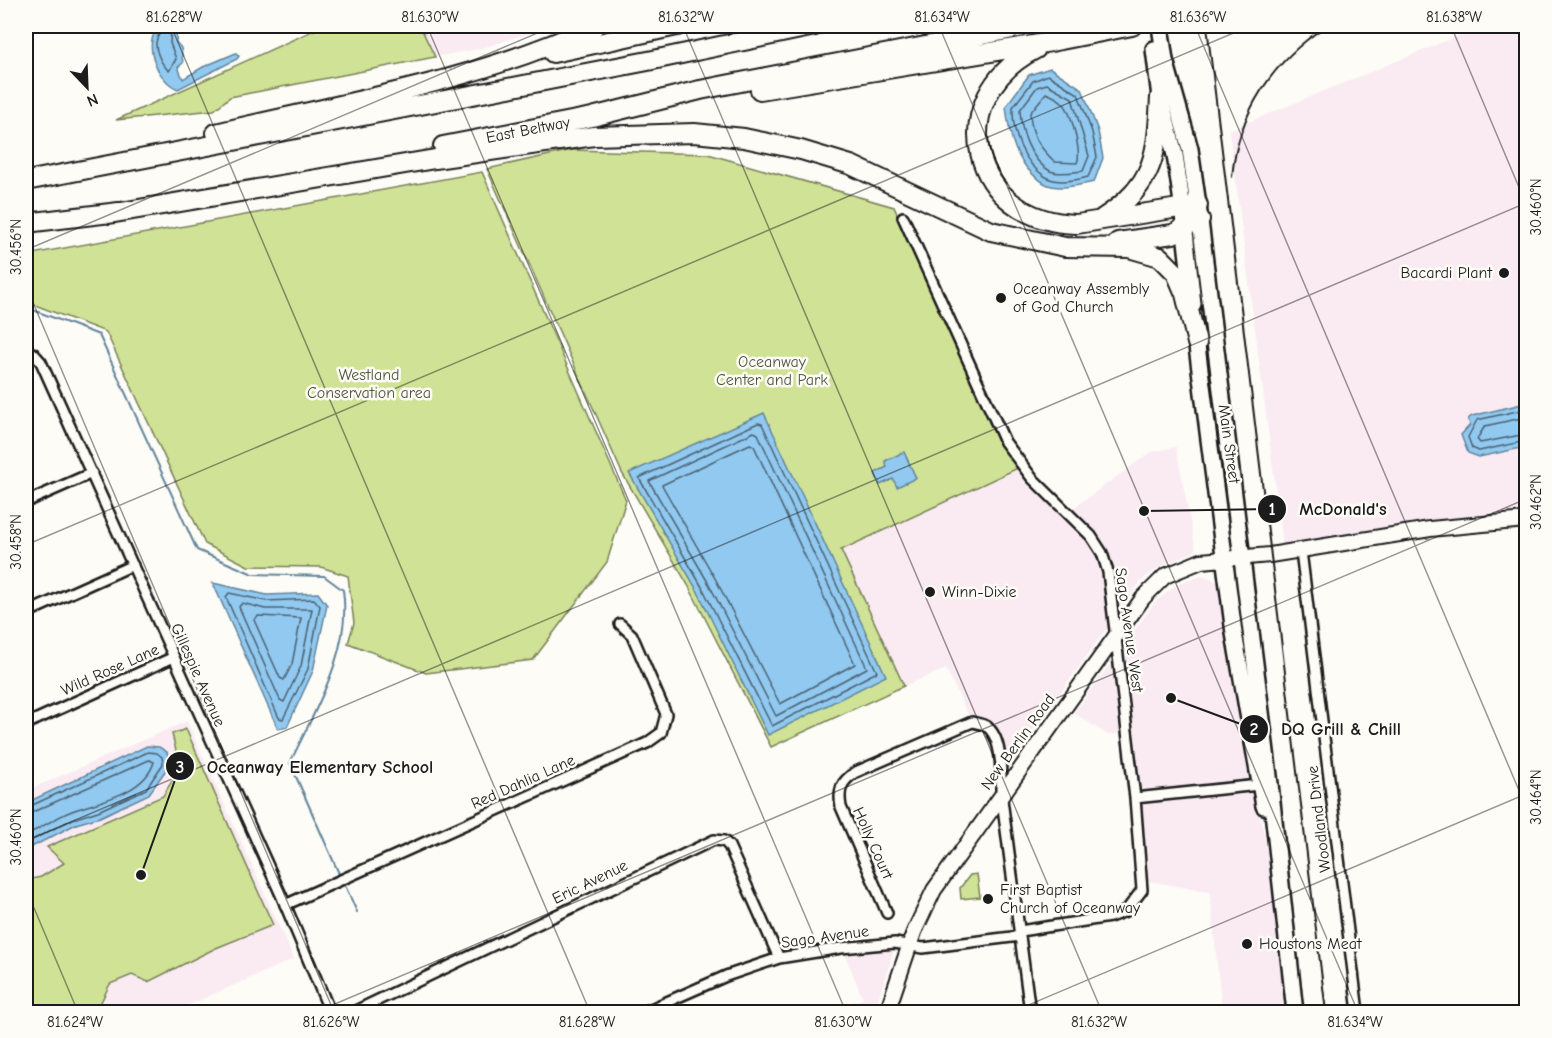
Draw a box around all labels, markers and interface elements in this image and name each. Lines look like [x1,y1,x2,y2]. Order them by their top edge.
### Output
text: 81.628°W [146,8,202,26]
text: 81.630°W [401,8,459,26]
text: 81.632°W [658,8,714,26]
text: 81.634°W [914,8,970,26]
text: 81.636°W [1170,8,1226,26]
text: 81.638°W [1426,8,1482,26]
north arrow [57,57,117,117]
text: N [84,90,101,110]
street label: East Beltway [484,113,572,147]
text: 30.460°N [1527,178,1545,236]
text: 30.456°N [7,219,25,275]
place label: Bacardi Plant [1400,264,1492,282]
marker: Bacardi Plant [1497,266,1511,280]
place label: Oceanway Assembly of God Church [1013,280,1150,316]
marker: Oceanway Assembly of God Church [994,291,1008,305]
park label: Oceanway Center and Park [716,353,828,389]
park label: Westland Conservation area [307,366,431,402]
street label: Main Street [1215,403,1244,485]
text: 30.462°N [1527,474,1545,530]
callout: McDonald's [1257,491,1398,527]
text: 1 [1268,499,1276,520]
text: McDonald's [1299,499,1387,520]
text: 30.458°N [7,514,25,570]
street label: Sago Avenue West [1111,567,1147,694]
place label: Winn-Dixie [942,583,1017,601]
marker: Winn-Dixie [923,585,937,599]
street label: Gillespie Avenue [167,621,229,729]
street label: Wild Rose Lane [58,640,162,700]
street label: New Berlin Road [977,691,1059,793]
callout: DQ Grill & Chill [1239,711,1413,747]
text: 2 [1250,719,1259,740]
text: DQ Grill & Chill [1281,719,1401,740]
callout: Oceanway Elementary School [165,748,446,784]
street label: Red Dahlia Lane [468,751,578,813]
text: 3 [176,757,184,778]
text: Oceanway Elementary School [207,757,433,778]
street label: Woodland Drive [1304,765,1334,873]
text: 30.464°N [1527,769,1545,825]
street label: Holly Court [849,804,897,882]
text: 30.460°N [7,808,25,866]
street label: Eric Avenue [549,856,631,908]
place label: First Baptist Church of Oceanway [1000,881,1141,917]
marker: First Baptist Church of Oceanway [981,892,995,906]
street label: Sago Avenue [780,922,870,952]
place label: Houstons Meat [1259,935,1362,953]
marker: Houstons Meat [1240,937,1254,951]
text: 81.624°W [47,1013,103,1031]
text: 81.626°W [303,1013,359,1031]
text: 81.628°W [559,1013,615,1031]
text: 81.630°W [814,1013,872,1031]
text: 81.632°W [1071,1013,1127,1031]
text: 81.634°W [1327,1013,1383,1031]

